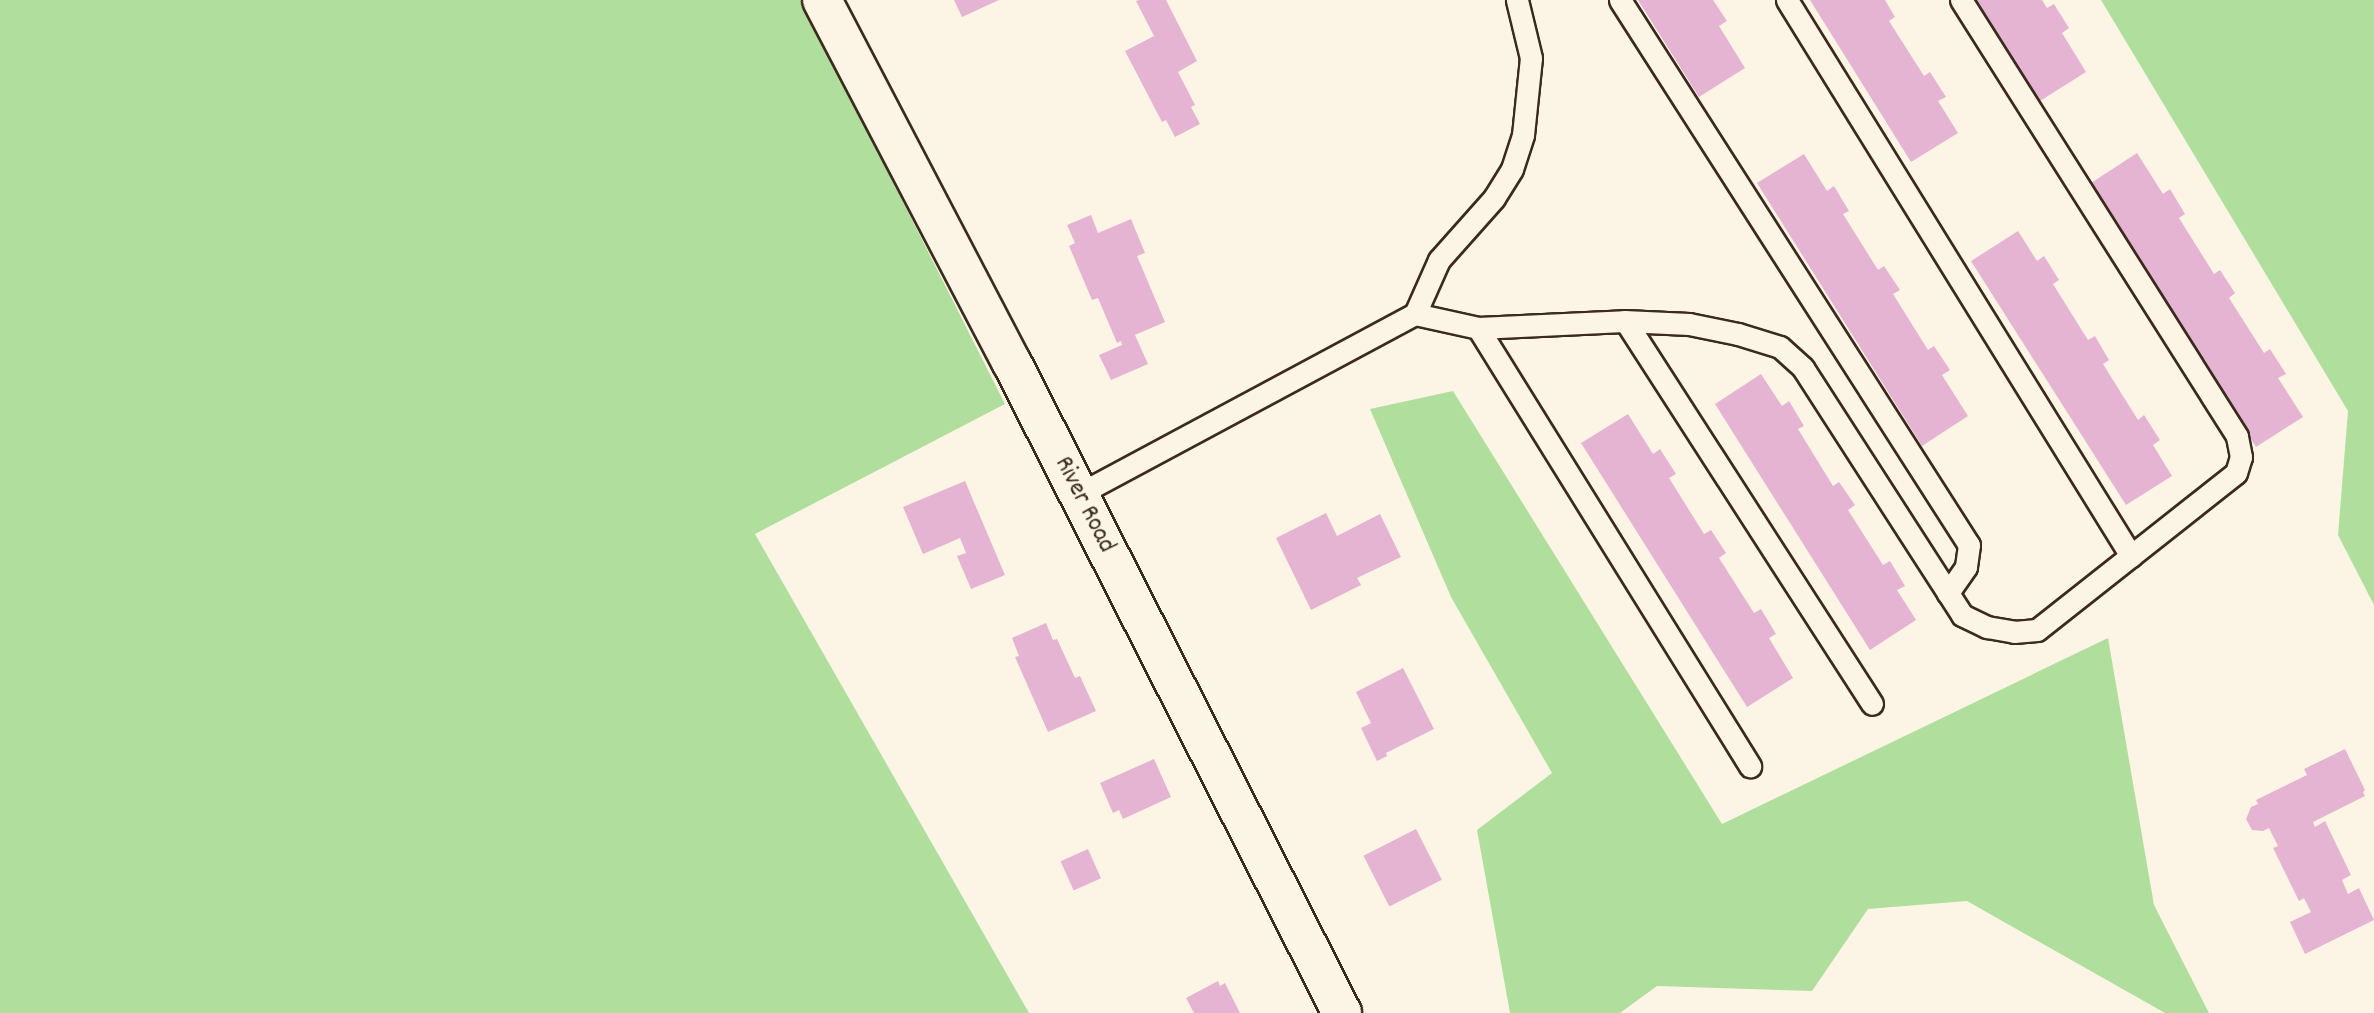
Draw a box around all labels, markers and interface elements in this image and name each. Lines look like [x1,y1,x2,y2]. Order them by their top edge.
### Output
street label: River Road [1047,452,1121,558]

